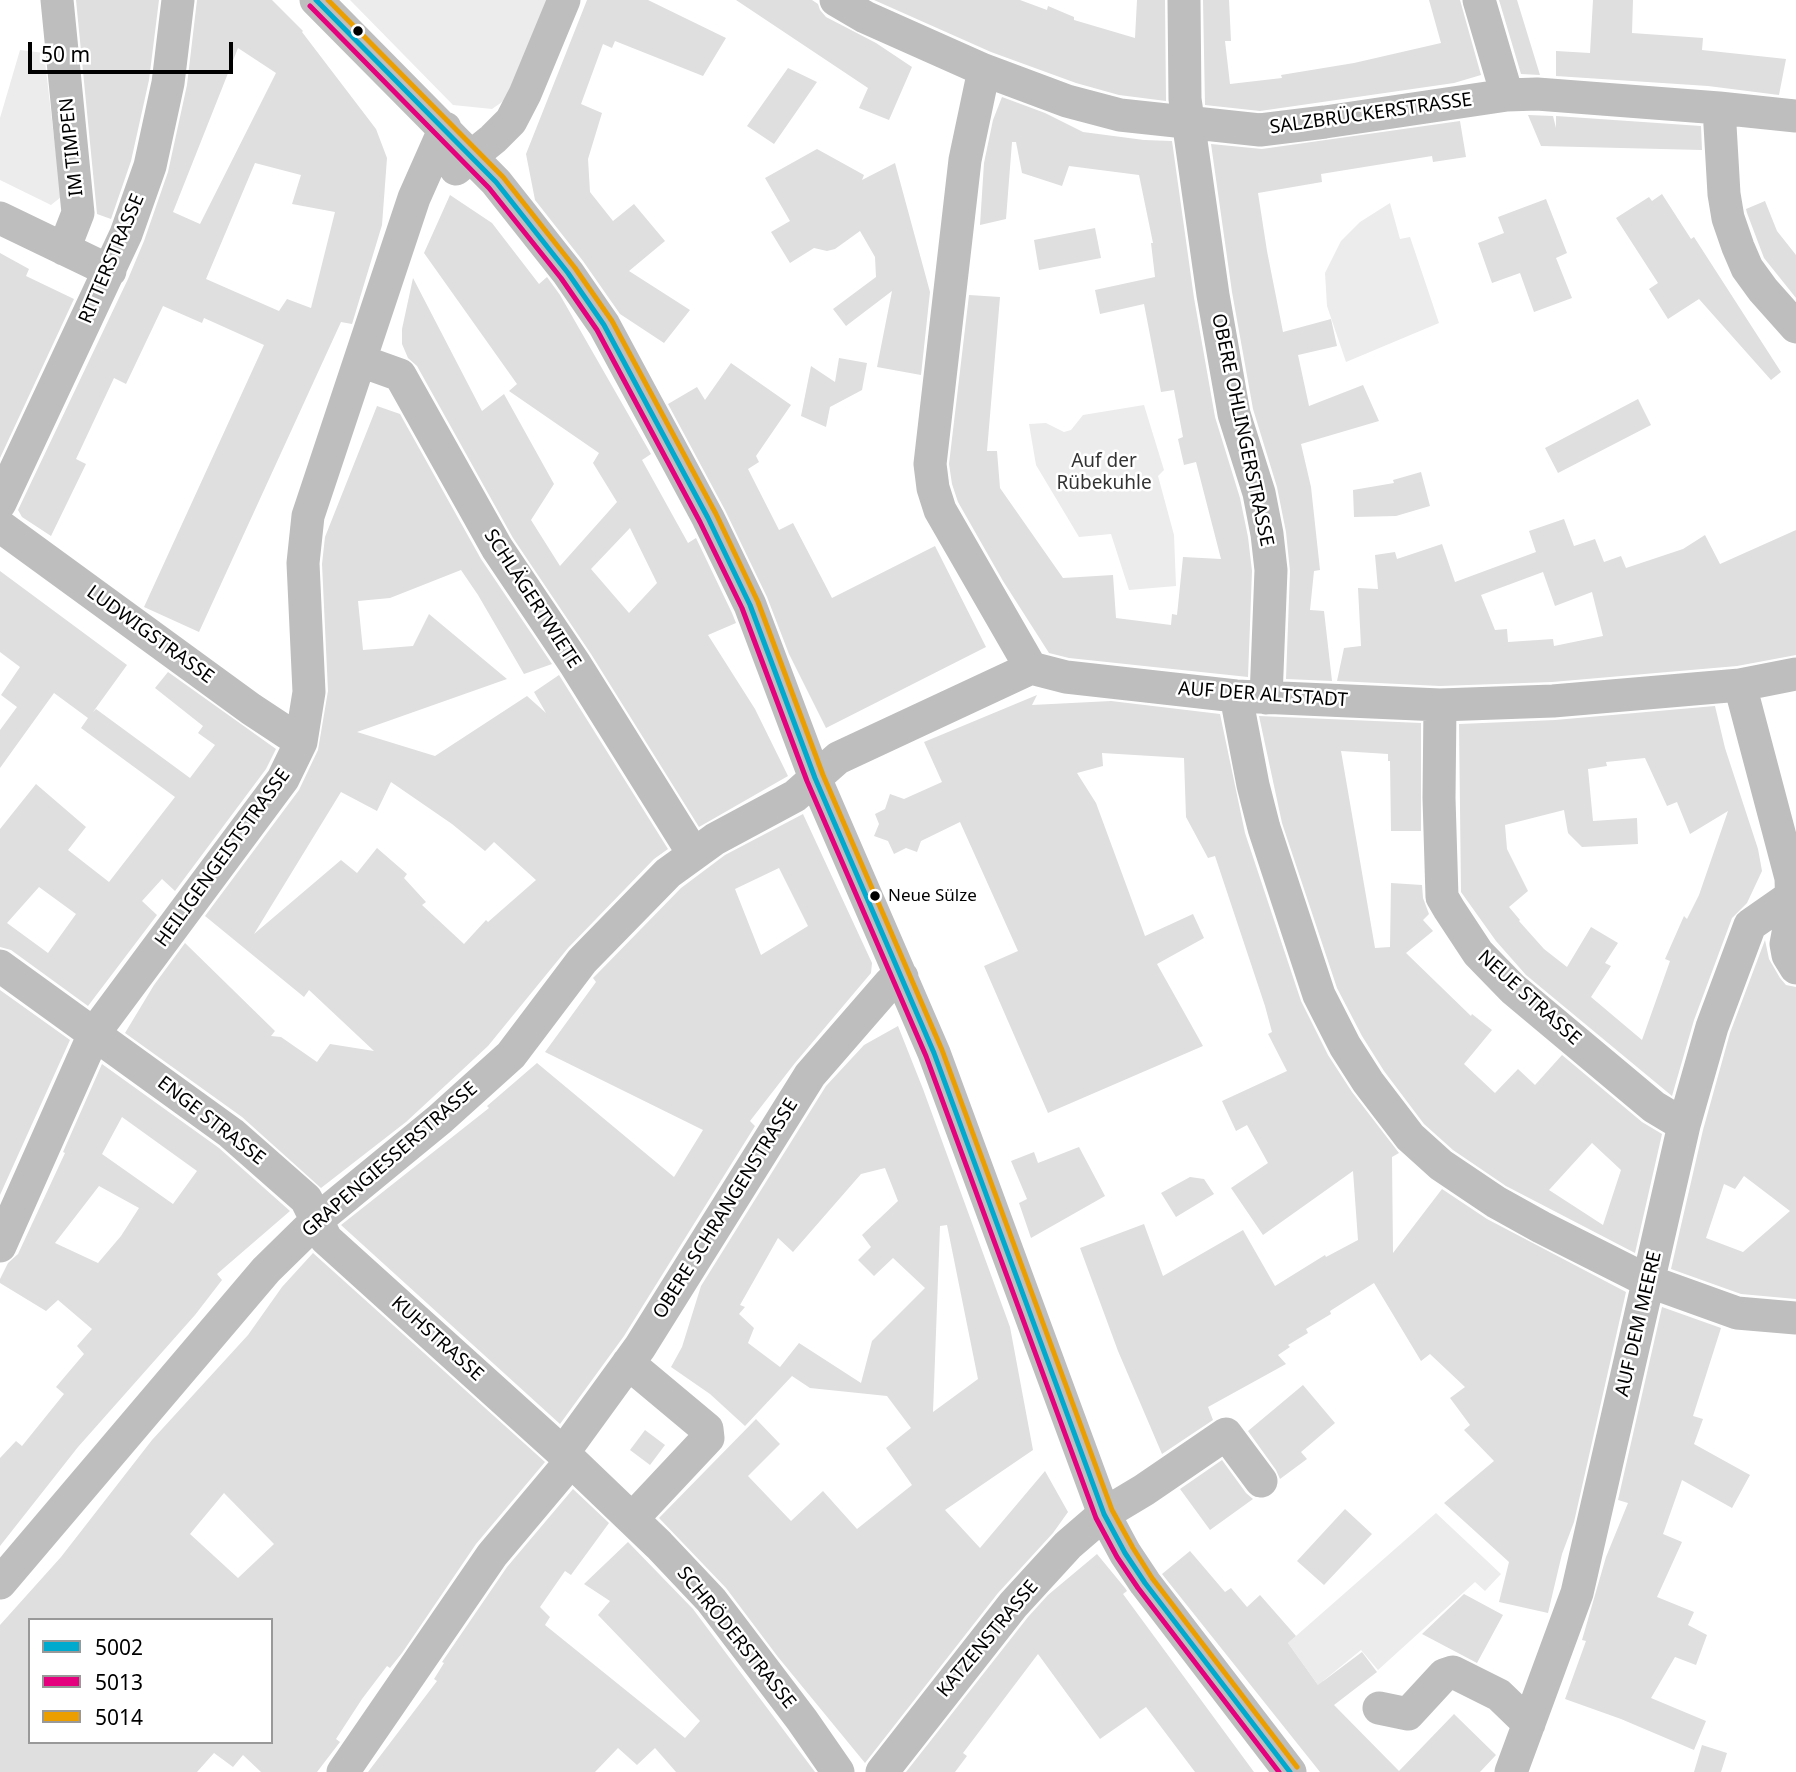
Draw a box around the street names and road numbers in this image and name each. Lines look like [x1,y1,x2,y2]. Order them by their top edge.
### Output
street label: SALZBRÜCKERSTRASSE [1268,89,1474,139]
street label: IM TIMPEN [55,96,89,198]
street label: RITTERSTRASSE [74,191,150,327]
street label: OBERE OHLINGERSTRASSE [1206,312,1278,548]
street label: SCHLÄGERTWIETE [479,525,585,673]
street label: LUDWIGSTRASSE [82,581,218,689]
street label: AUF DER ALTSTADT [1177,678,1349,712]
street label: HEILIGENGEISTSTRASSE [151,765,295,951]
street label: NEUE STRASSE [1473,946,1585,1050]
street label: ENGE STRASSE [152,1072,270,1170]
street label: GRAPENGIESSERSTRASSE [298,1078,482,1242]
street label: OBERE SCHRANGENSTRASSE [649,1095,803,1323]
street label: AUF DEM MEERE [1611,1249,1667,1399]
street label: KUHSTRASSE [386,1292,488,1386]
street label: SCHRÖDERSTRASSE [672,1563,800,1713]
street label: KATZENSTRASSE [933,1576,1043,1702]

